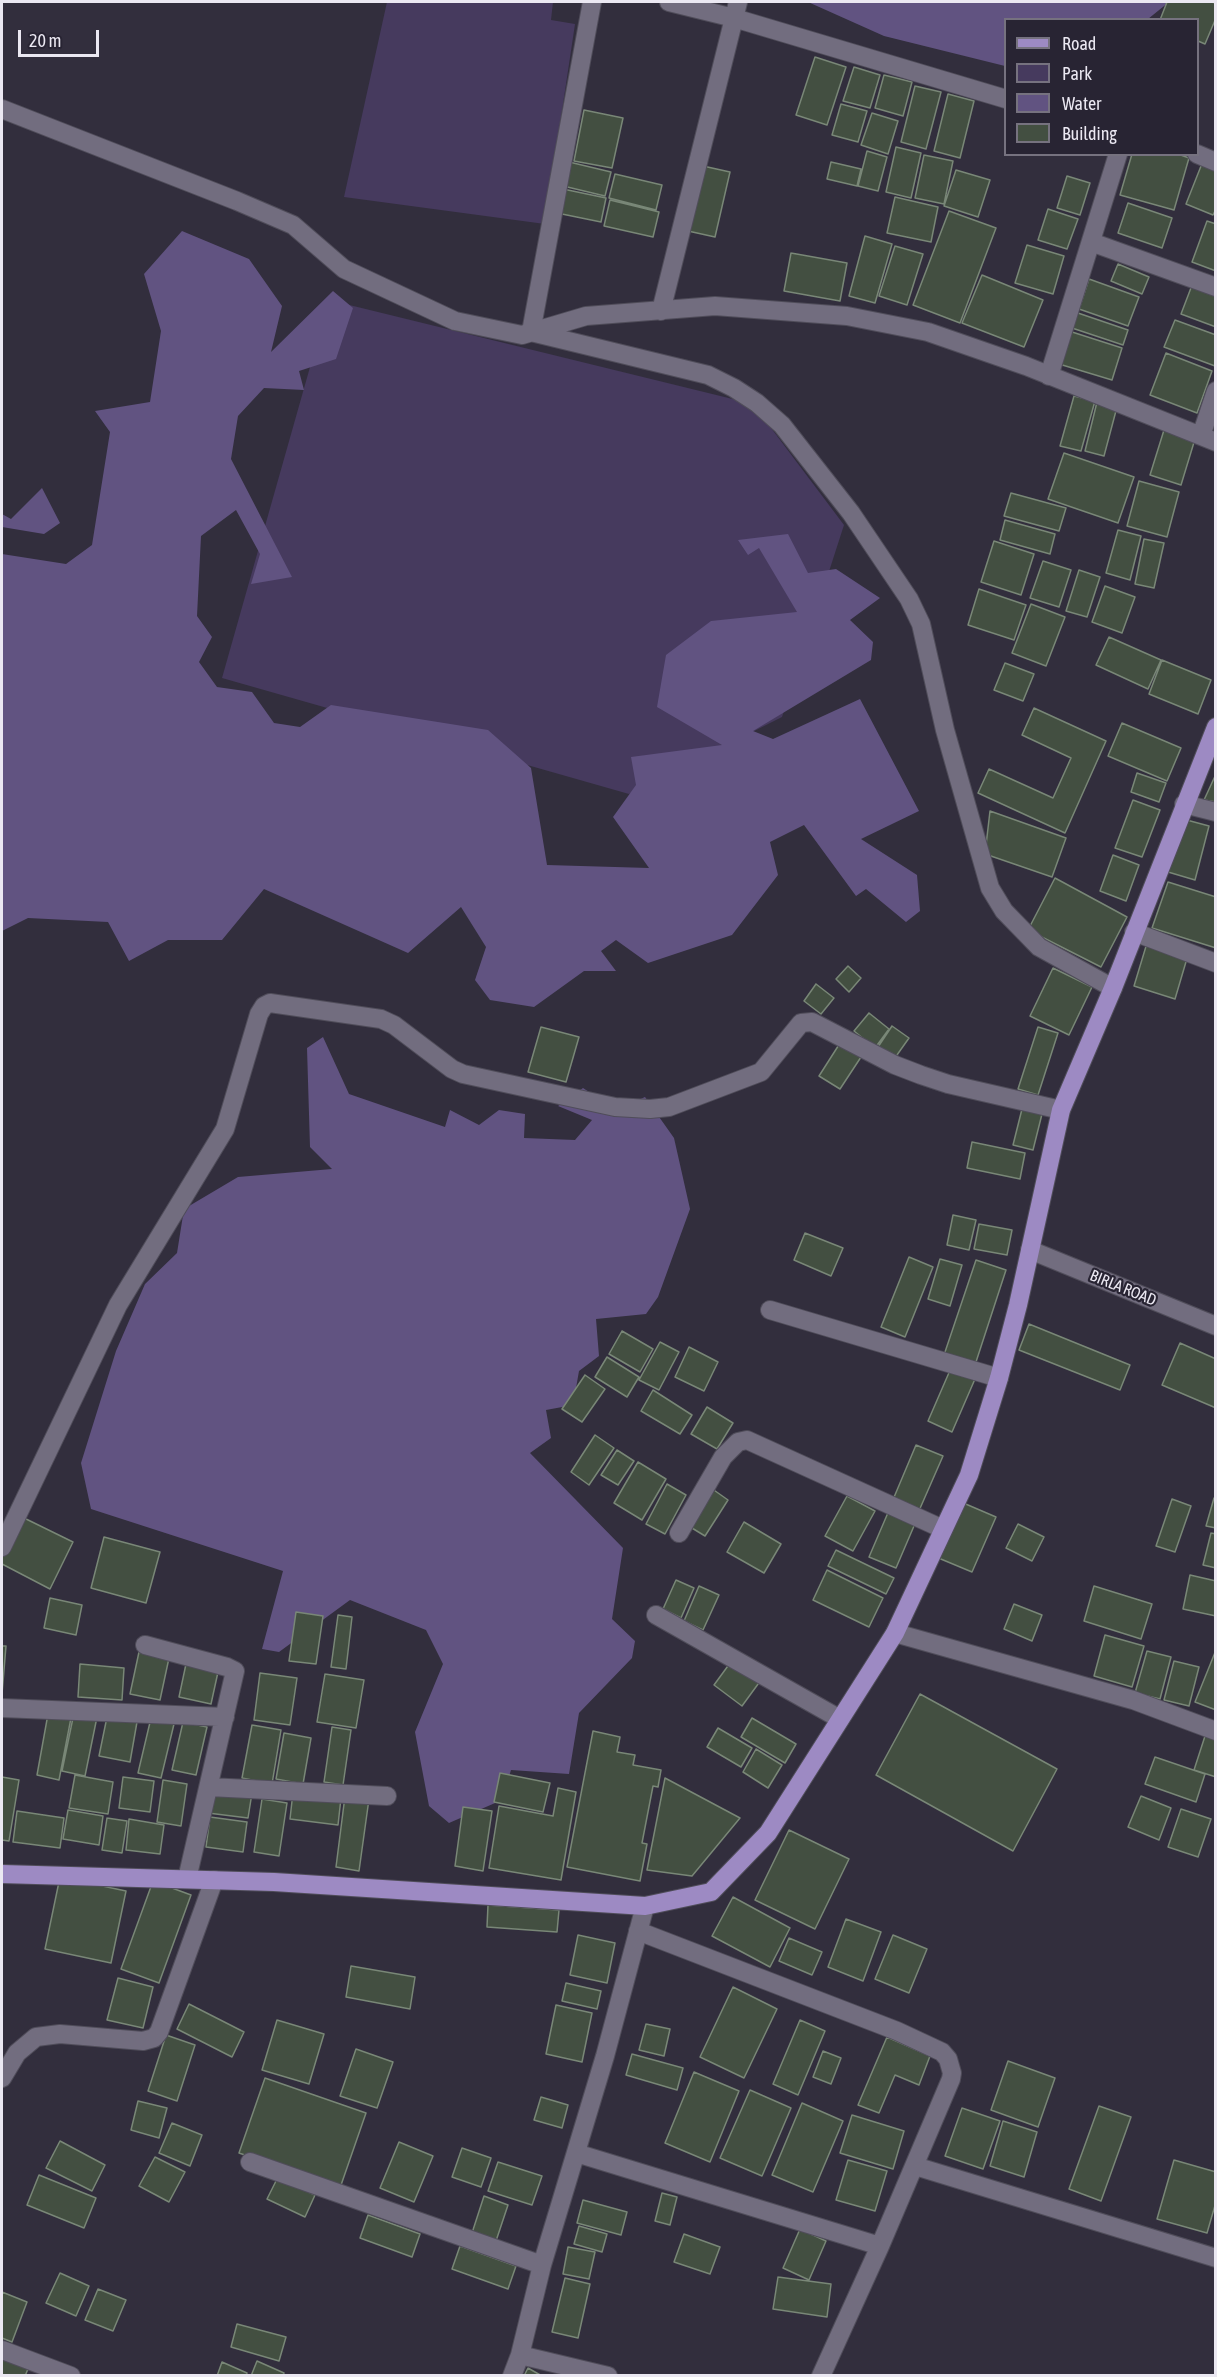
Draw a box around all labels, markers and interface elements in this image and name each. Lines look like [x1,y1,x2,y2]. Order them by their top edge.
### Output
scale bar [21,18,102,56]
legend [1004,18,1199,156]
text: 20 m [29,30,61,51]
text: Road [1062,33,1096,54]
text: Park [1062,63,1092,84]
text: Water [1062,93,1101,114]
text: Building [1062,123,1117,144]
street label: BIRLA ROAD [1087,1266,1159,1310]

